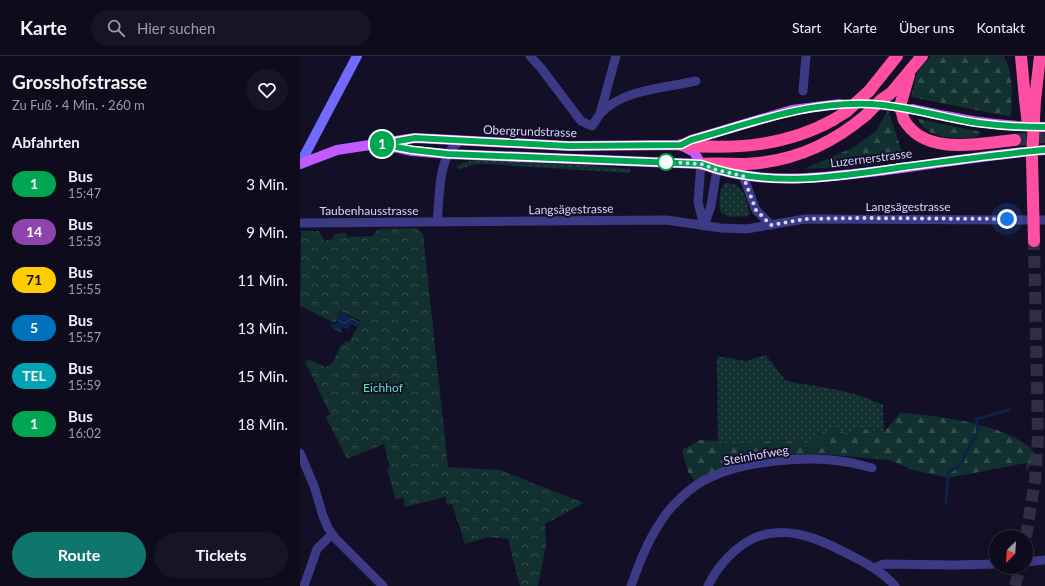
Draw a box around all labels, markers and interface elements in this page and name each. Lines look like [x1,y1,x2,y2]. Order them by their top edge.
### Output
search box [91,10,371,46]
text: Karte [20,16,67,39]
icon: search [105,17,127,39]
text: Hier suchen [137,19,215,37]
text: Start [792,19,821,36]
text: Karte [843,19,877,36]
text: Über uns [899,19,954,36]
text: Kontakt [976,19,1025,36]
button: heart [246,69,288,111]
text: Grosshofstrasse [12,70,147,93]
text: Zu Fuß · 4 Min. · 260 m [12,97,145,113]
street label: Obergrundstrasse [483,122,577,140]
line badge: 1 [369,131,395,157]
text: Abfahrten [12,133,80,151]
text: 1 [378,135,386,152]
street label: Luzernerstrasse [829,146,913,170]
unlabelled marker [657,153,675,171]
text: Bus [68,167,93,185]
text: 1 [30,175,38,192]
text: 3 Min. [246,175,288,193]
text: 15:47 [68,185,101,201]
street label: Langsägestrasse [865,199,951,214]
street label: Langsägestrasse [528,201,614,217]
street label: Taubenhausstrasse [319,203,419,218]
your location [997,209,1017,229]
text: Bus [68,215,93,233]
text: 14 [26,223,42,240]
text: 9 Min. [246,223,288,241]
text: 15:53 [68,233,101,249]
text: Bus [68,263,93,281]
text: 71 [26,271,42,288]
text: 11 Min. [237,271,288,289]
text: 15:55 [68,281,101,297]
text: Bus [68,311,93,329]
text: 5 [30,319,38,336]
text: 13 Min. [237,319,288,337]
text: 15:57 [68,329,101,345]
text: Bus [68,359,93,377]
text: TEL [22,367,46,384]
text: 15 Min. [237,367,288,385]
text: 15:59 [68,377,101,393]
park label: Eichhof [363,380,404,395]
text: Bus [68,407,93,425]
text: 1 [30,415,38,432]
text: 18 Min. [237,415,288,433]
text: 16:02 [68,425,101,441]
street label: Steinhofweg [722,442,790,468]
north arrow [989,530,1033,574]
map controls [989,530,1033,574]
button: Route [12,532,146,578]
button: Tickets [154,532,288,578]

